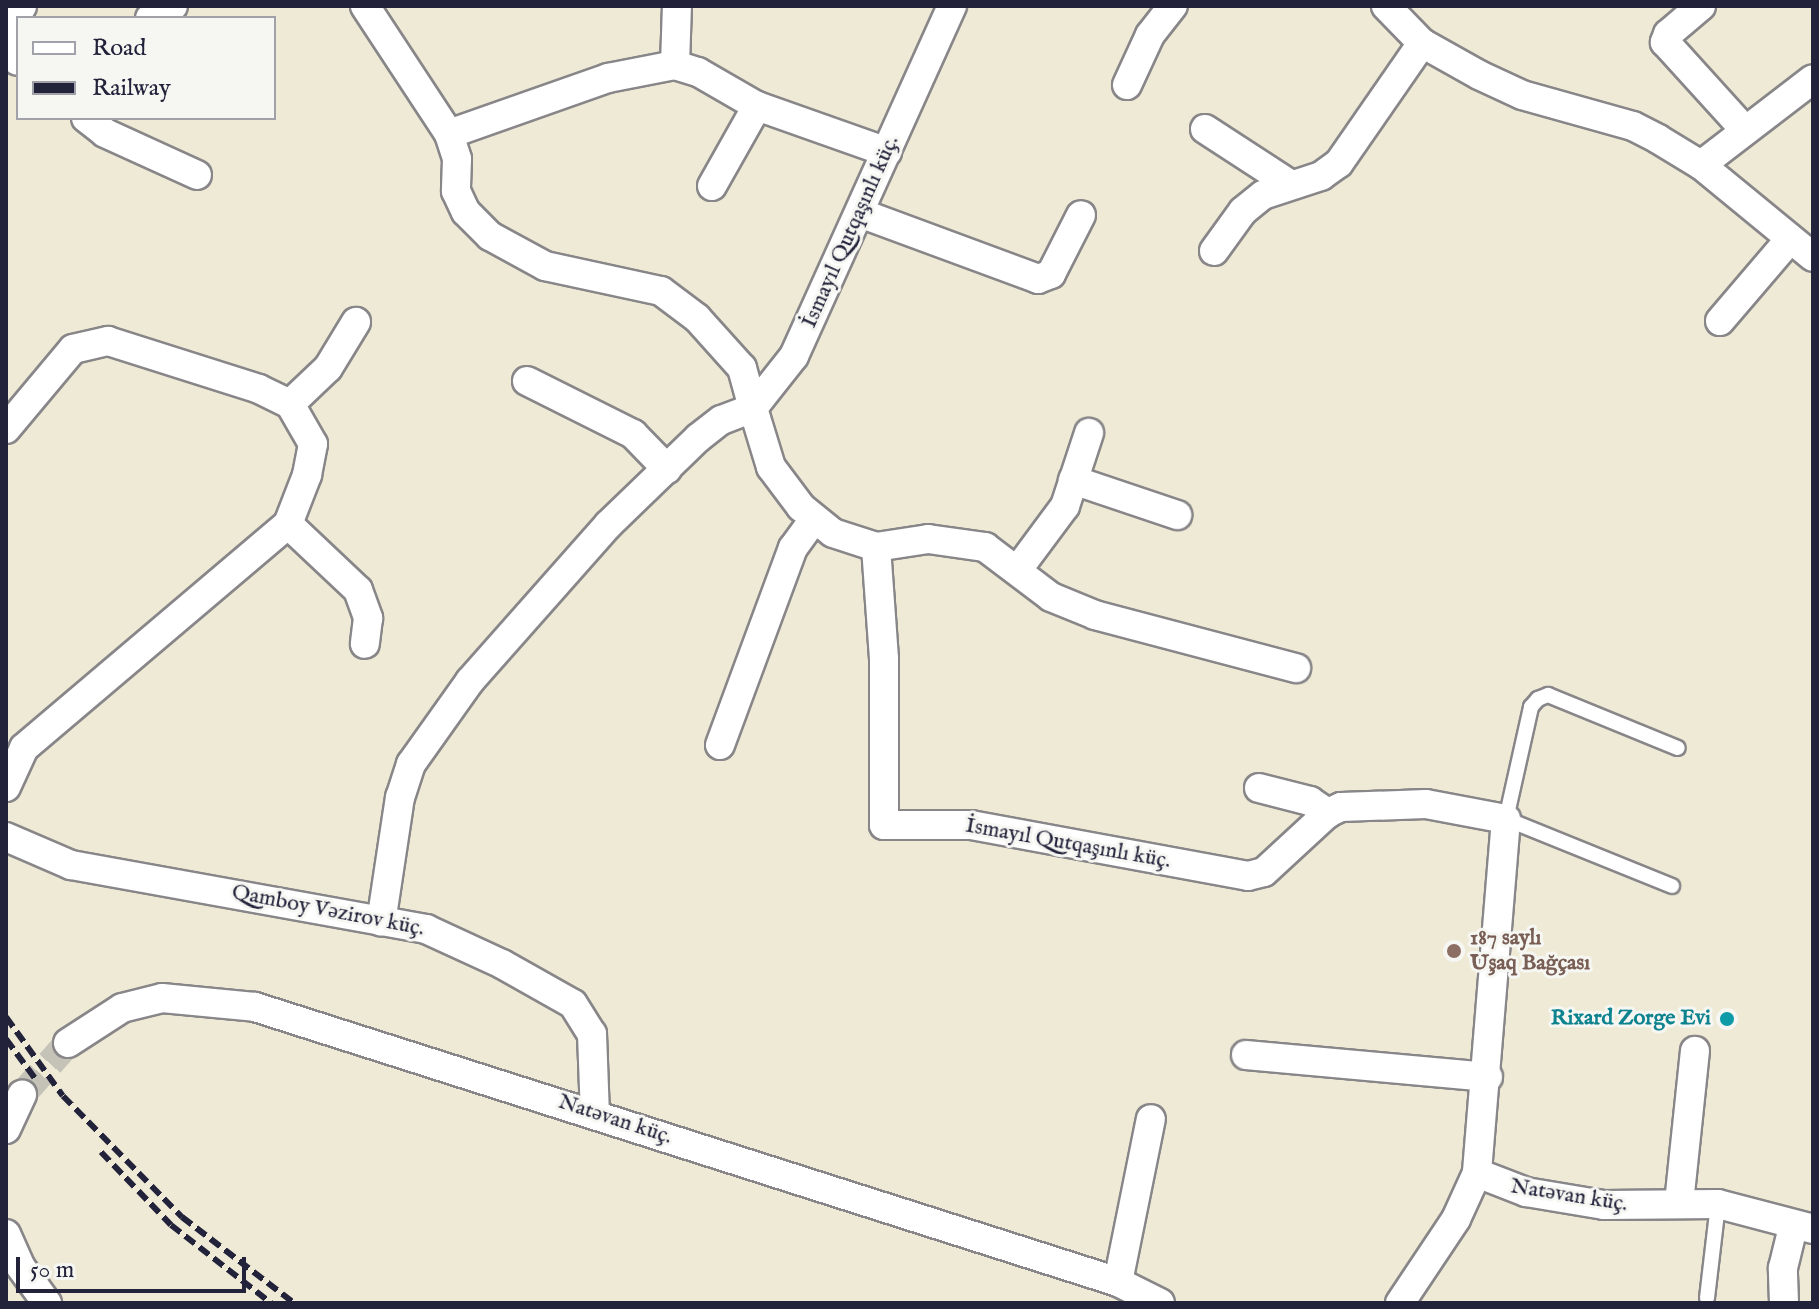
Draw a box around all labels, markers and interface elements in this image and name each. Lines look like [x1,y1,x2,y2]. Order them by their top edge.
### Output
legend [16,16,276,120]
text: Road [92,33,146,64]
text: Railway [92,73,171,104]
street label: İsmayıl Qutqaşınlı küç. [797,132,905,332]
street label: İsmayıl Qutqaşınlı küç. [963,813,1173,875]
street label: Qamboy Vəzirov küç. [230,879,426,943]
place label: 187 saylı Uşaq Bağçası [1470,925,1590,976]
marker: 187 saylı Uşaq Bağçası [1445,942,1463,960]
place label: Rixard Zorge Evi [1551,1006,1711,1032]
marker: Rixard Zorge Evi [1718,1010,1736,1028]
street label: Natəvan küç. [555,1089,675,1151]
street label: Natəvan küç. [1509,1174,1629,1218]
scale bar [20,1241,250,1291]
text: 50 m [30,1255,74,1286]

